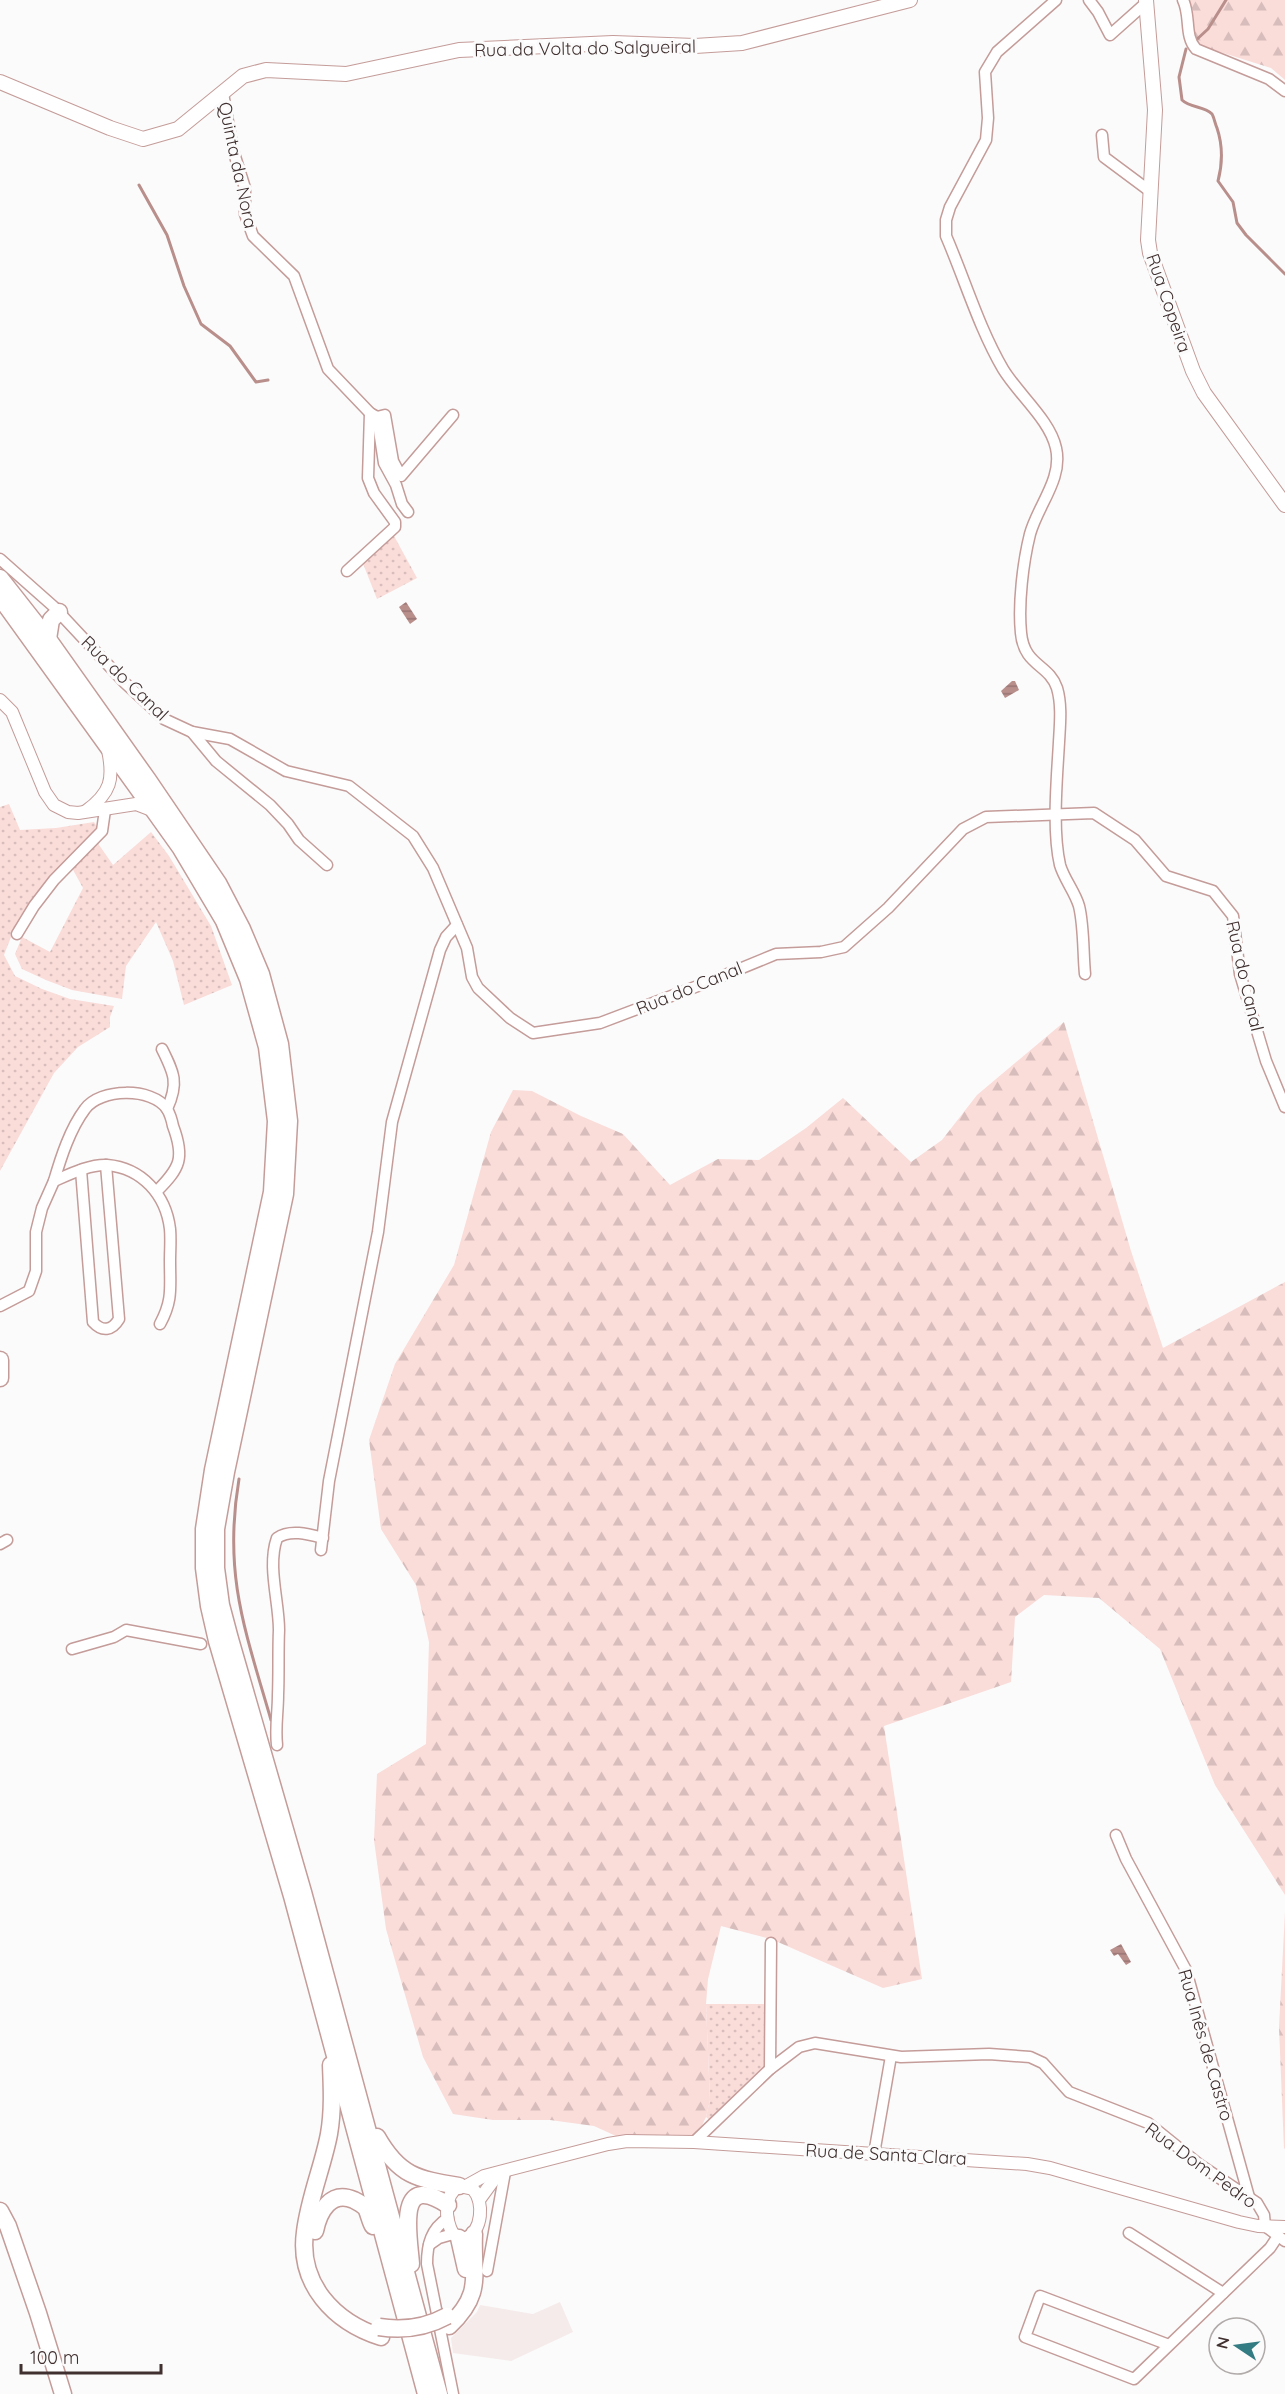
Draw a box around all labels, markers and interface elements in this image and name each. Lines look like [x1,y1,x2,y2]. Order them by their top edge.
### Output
street label: Rua da Volta do Salgueiral [474,35,696,61]
street label: Quinta da Nora [213,100,263,230]
street label: Rua Copeira [1141,251,1197,355]
street label: Rua do Canal [76,631,174,725]
street label: Rua do Canal [1221,918,1269,1034]
street label: Rua do Canal [632,956,746,1020]
street label: Rua Inês de Castro [1173,1966,1239,2124]
street label: Rua Dom Pedro [1141,2117,1261,2213]
street label: Rua de Santa Clara [805,2138,967,2170]
north arrow [1207,2316,1267,2376]
text: N [1211,2335,1233,2351]
scale bar [21,2337,160,2375]
text: 100 m [30,2346,79,2369]

